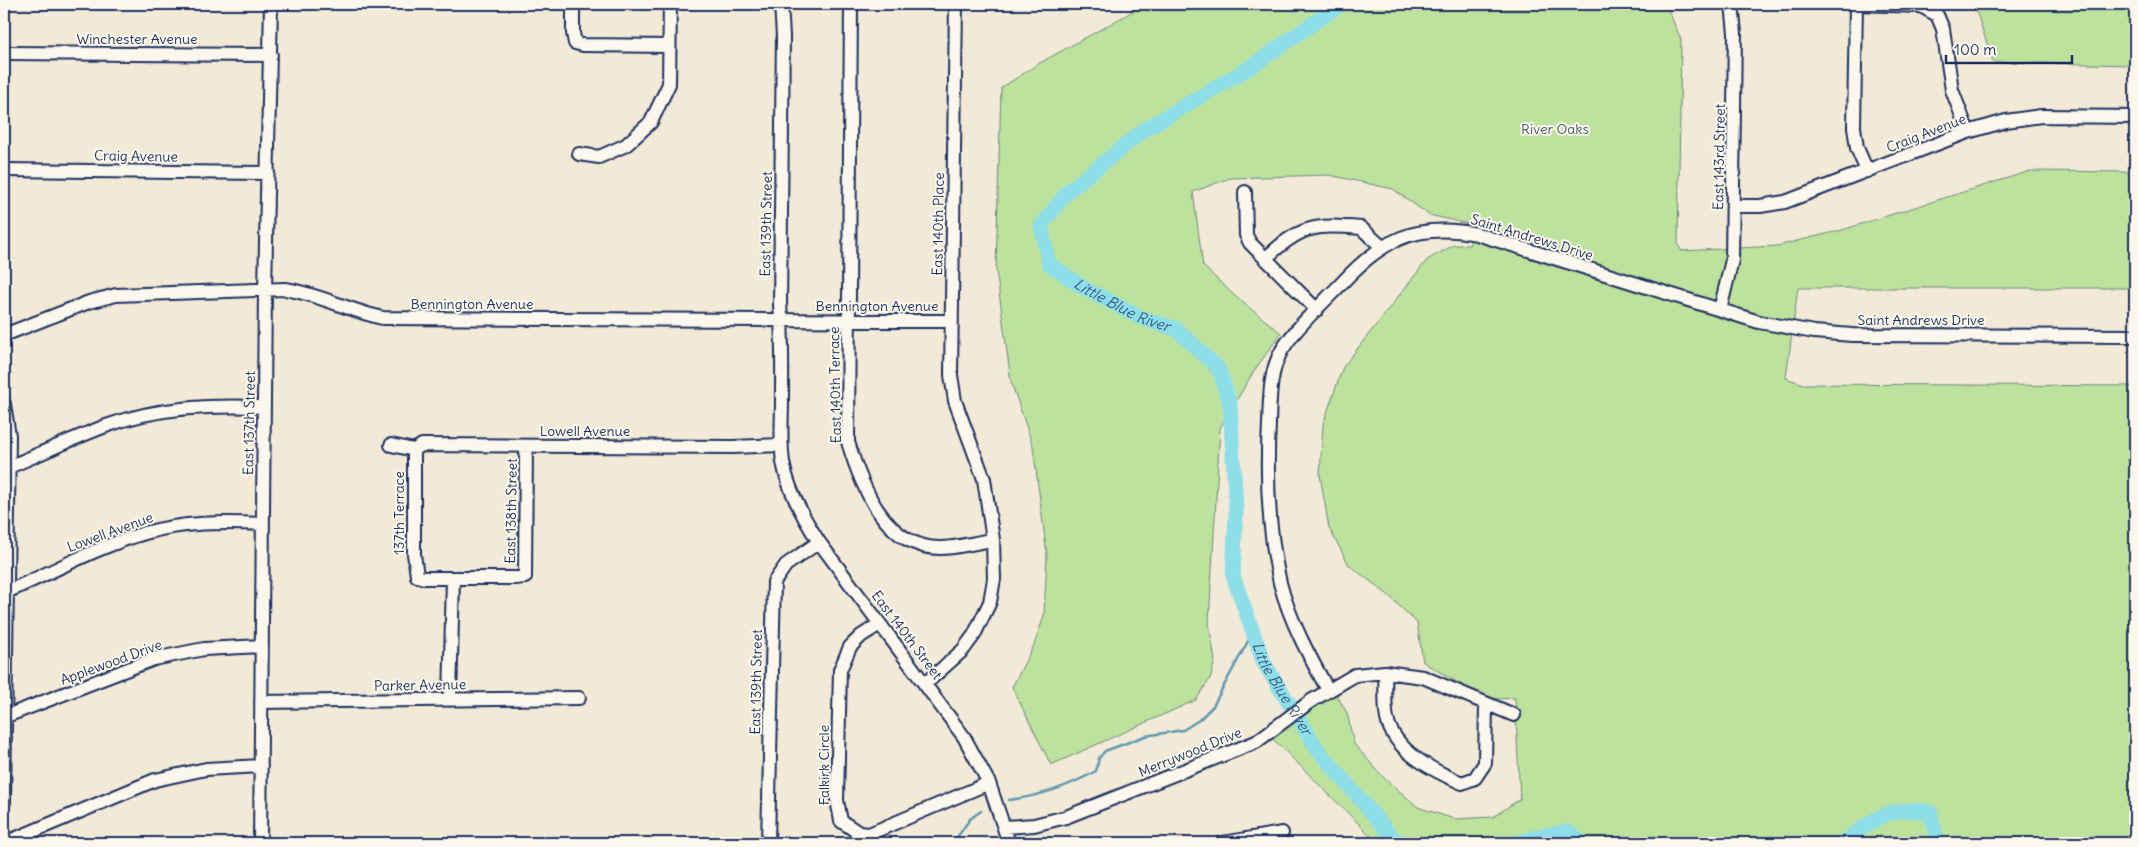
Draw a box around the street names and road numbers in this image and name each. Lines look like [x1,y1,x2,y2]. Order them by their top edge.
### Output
street label: Winchester Avenue [76,30,198,48]
street label: East 143rd Street [1709,103,1729,210]
street label: Craig Avenue [1884,110,1968,156]
street label: Craig Avenue [94,146,178,166]
street label: East 139th Street [756,171,776,277]
street label: East 140th Place [928,172,948,276]
street label: Saint Andrews Drive [1469,210,1595,264]
street label: Bennington Avenue [411,295,533,313]
street label: Bennington Avenue [816,297,938,315]
street label: Saint Andrews Drive [1858,311,1984,329]
street label: East 140th Terrace [825,326,845,444]
street label: East 137th Street [239,370,259,475]
street label: Lowell Avenue [540,422,630,440]
street label: East 138th Street [501,458,521,564]
street label: 137th Terrace [390,471,408,555]
street label: Lowell Avenue [64,508,156,556]
street label: East 140th Street [868,587,946,683]
street label: East 139th Street [746,629,766,735]
street label: Applewood Drive [58,635,164,689]
street label: Parker Avenue [374,675,466,695]
street label: Merrywood Drive [1136,723,1244,781]
street label: Falkirk Circle [815,725,833,805]

